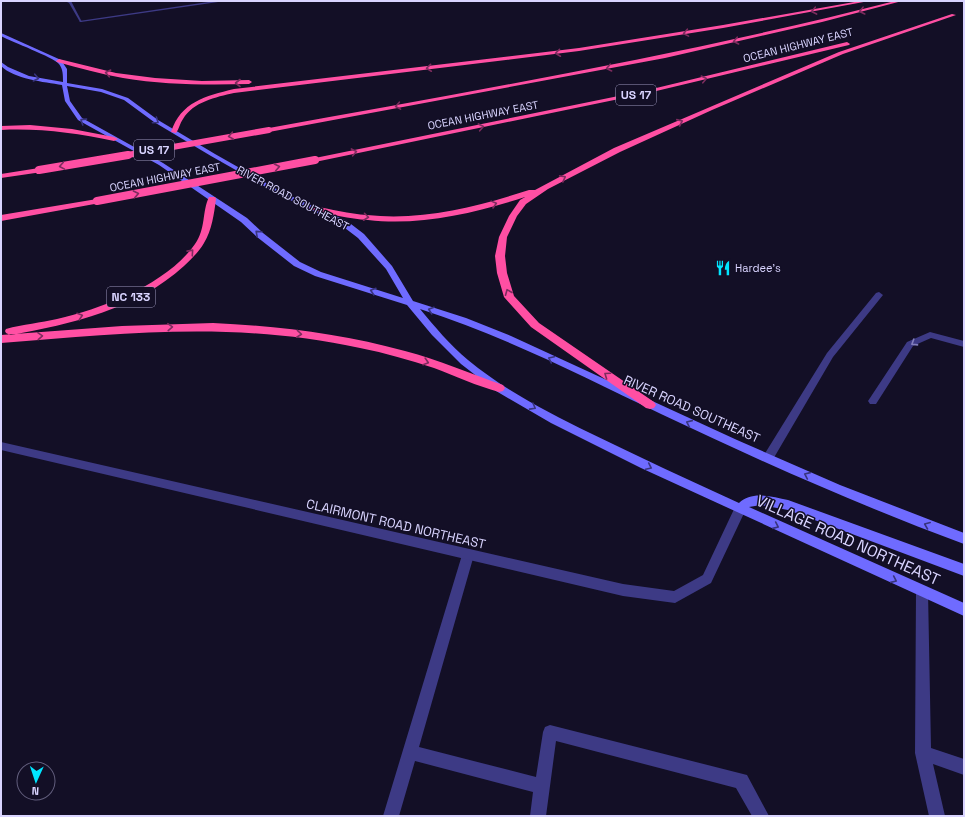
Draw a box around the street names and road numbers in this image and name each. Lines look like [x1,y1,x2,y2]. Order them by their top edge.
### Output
street label: OCEAN HIGHWAY EAST [742,24,855,65]
road number: US 17 [616,85,656,105]
street label: OCEAN HIGHWAY EAST [426,97,540,133]
road number: US 17 [134,140,174,160]
street label: OCEAN HIGHWAY EAST [108,159,222,195]
street label: RIVER ROAD SOUTHEAST [235,163,352,234]
road number: NC 133 [107,287,155,307]
street label: RIVER ROAD SOUTHEAST [621,371,763,447]
street label: VILLAGE ROAD NORTHEAST [753,490,943,590]
street label: CLAIRMONT ROAD NORTHEAST [305,495,488,553]

